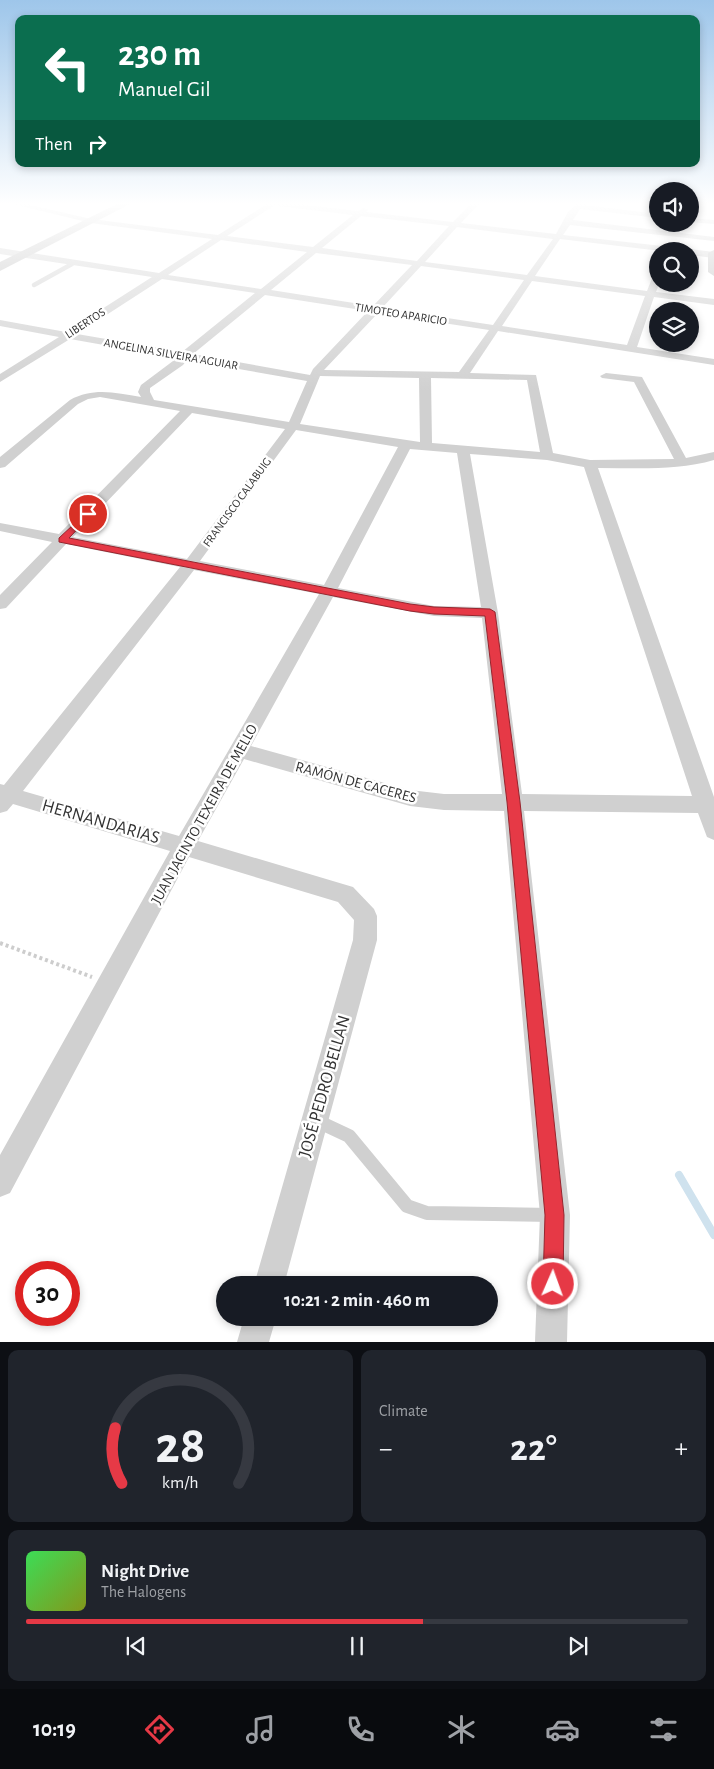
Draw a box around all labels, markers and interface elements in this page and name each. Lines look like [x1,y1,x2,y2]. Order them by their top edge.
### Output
icon: left [35,35,100,100]
text: 230 m [118,37,201,72]
text: Manuel Gil [118,78,211,100]
icon: right [83,130,111,158]
text: Then [35,135,73,154]
map controls [649,182,699,352]
button: sound [649,182,699,232]
button: search [649,242,699,292]
street label: TIMOTEO APARICIO [354,301,448,327]
button: layers [649,302,699,352]
street label: LIBERTOS [63,305,108,340]
street label: ANGELINA SILVEIRA AGUIAR [103,336,239,372]
street label: FRANCISCO CALABUIG [201,455,273,549]
pin [67,493,109,535]
icon: arrive [74,500,102,528]
street label: JUAN JACINTO TEXEIRA DE MELLO [149,722,260,907]
street label: RAMÓN DE CACERES [294,757,418,806]
street label: HERNANDARIAS [40,797,162,847]
street label: JOSÉ PEDRO BELLAN [293,1012,354,1159]
position arrow [526,1257,578,1309]
speed limit sign: 30 [15,1261,80,1326]
text: 10:21 · 2 min · 460 m [284,1291,430,1310]
text: Climate [379,1403,428,1419]
text: 28 [155,1420,206,1472]
text: 22° [510,1430,557,1468]
text: − [379,1435,392,1463]
text: + [675,1435,688,1463]
text: km/h [162,1474,199,1492]
text: Night Drive [101,1562,189,1581]
text: The Halogens [101,1584,186,1600]
icon: previous [122,1632,150,1660]
icon: pause [343,1632,371,1660]
icon: next [564,1632,592,1660]
icon: directions [142,1712,177,1747]
icon: music [243,1712,278,1747]
icon: phone [343,1712,378,1747]
icon: climate [444,1712,479,1747]
icon: car [545,1712,580,1747]
icon: filters [646,1712,681,1747]
text: 10:19 [33,1718,76,1740]

